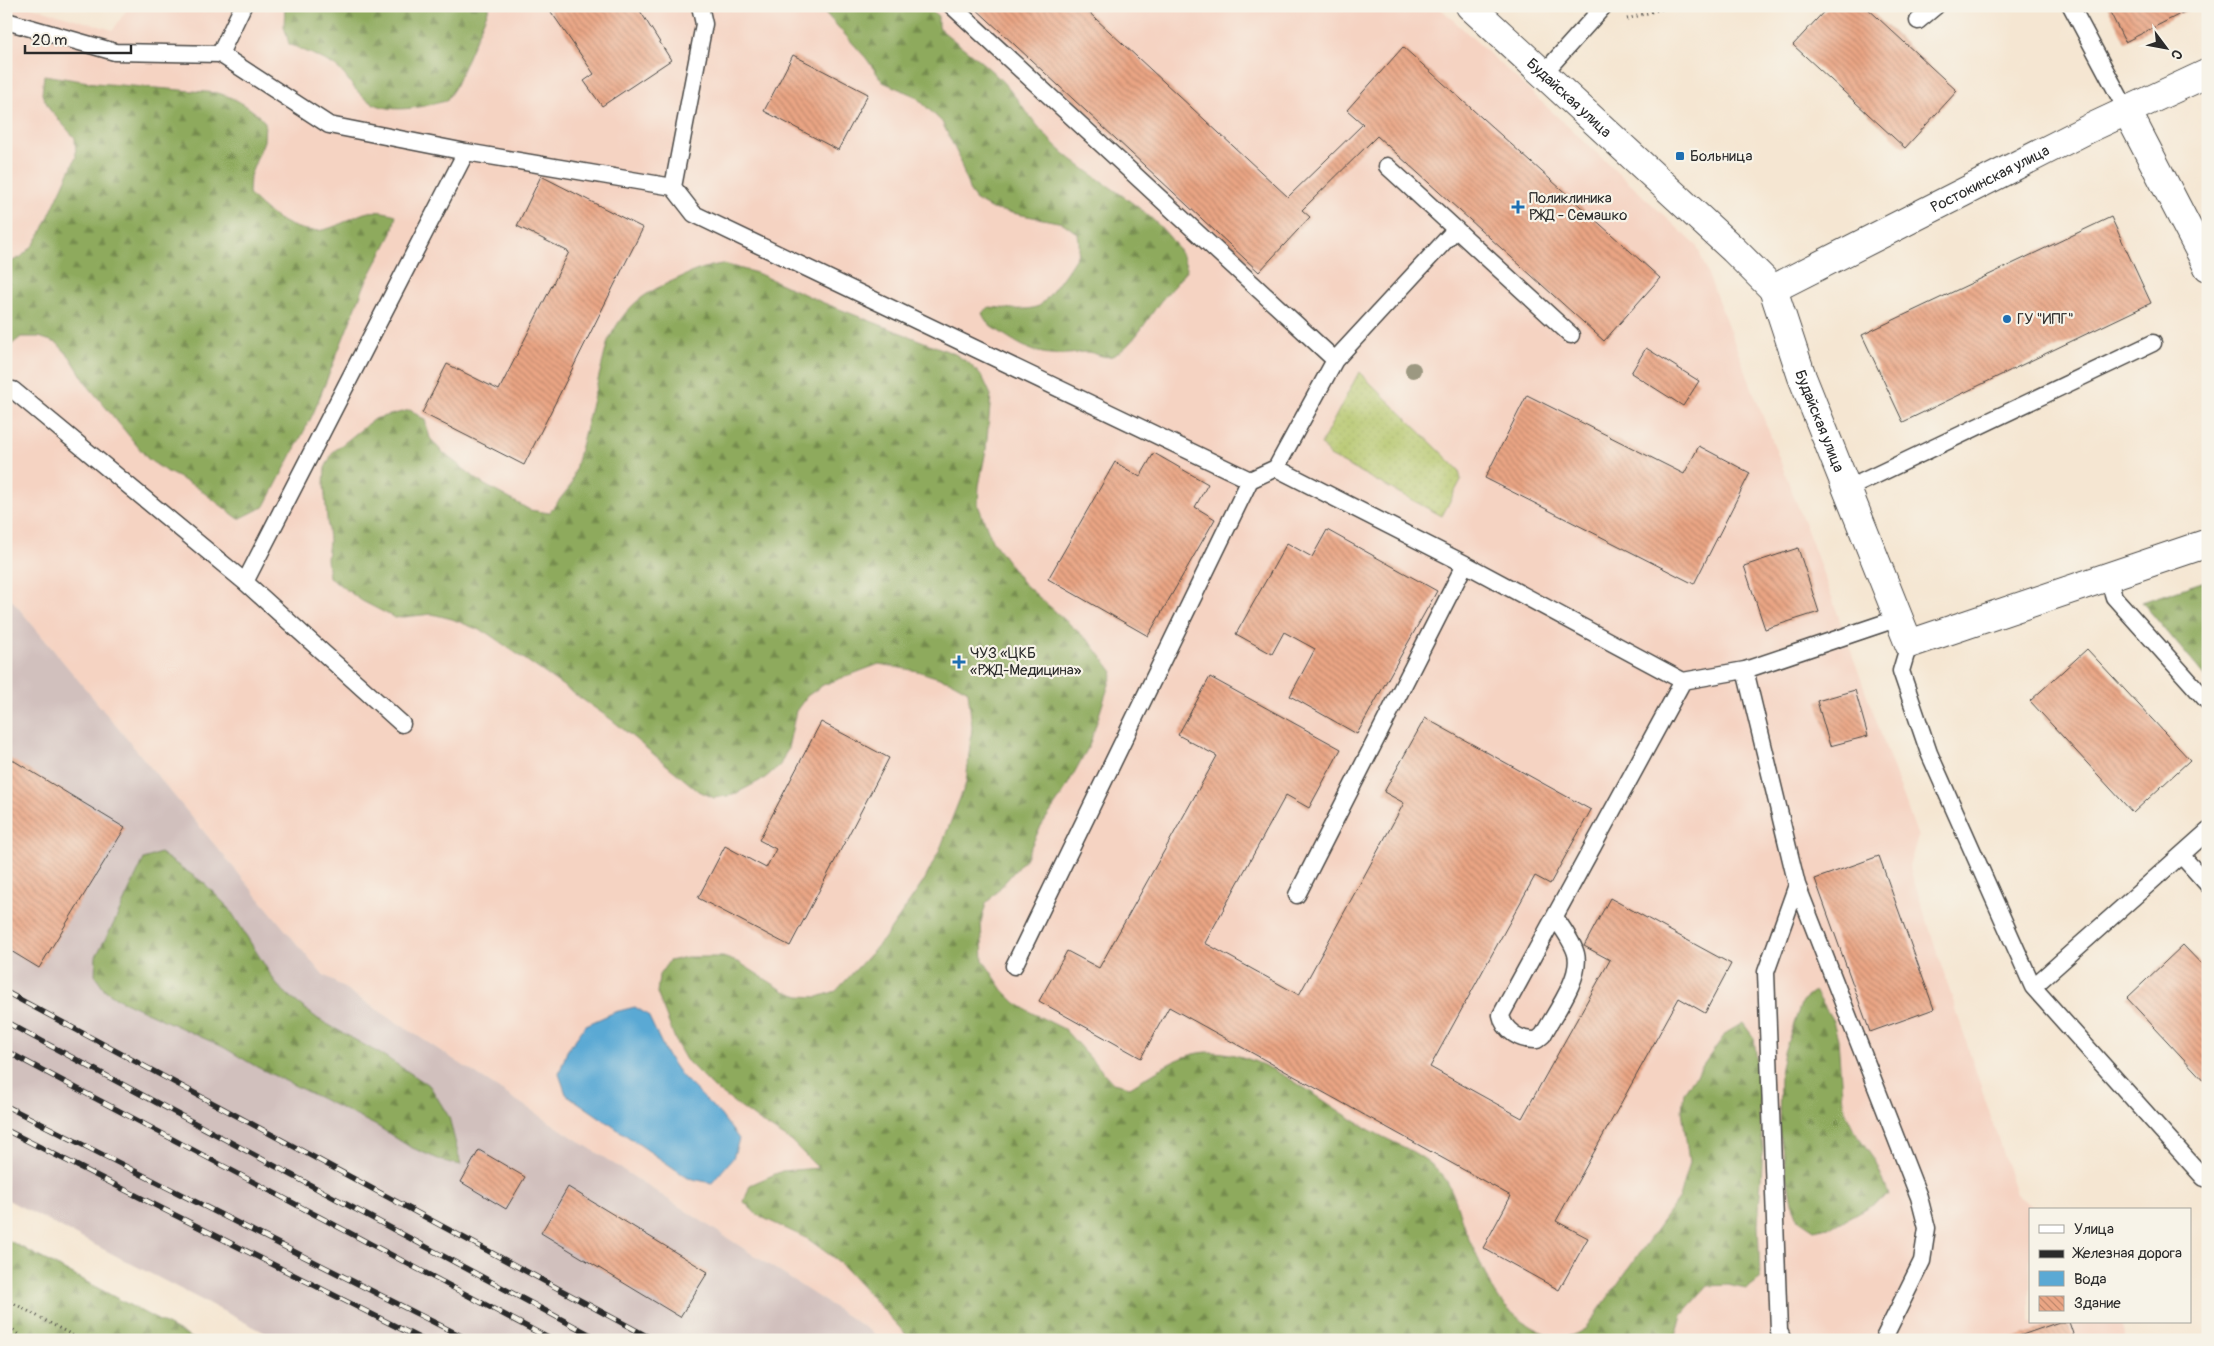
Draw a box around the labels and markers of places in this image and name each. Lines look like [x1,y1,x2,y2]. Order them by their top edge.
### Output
place label: Больница [1690,147,1752,166]
marker: Больница [1674,150,1686,162]
place label: Поликлиника РЖД - Семашко [1529,189,1627,225]
marker: Поликлиника РЖД - Семашко [1511,200,1525,214]
place label: ГУ "ИПГ" [2017,310,2074,329]
marker: ГУ "ИПГ" [2001,313,2013,325]
place label: ЧУЗ «ЦКБ «РЖД-Медицина» [970,644,1082,680]
marker: ЧУЗ «ЦКБ «РЖД-Медицина» [952,655,966,669]

